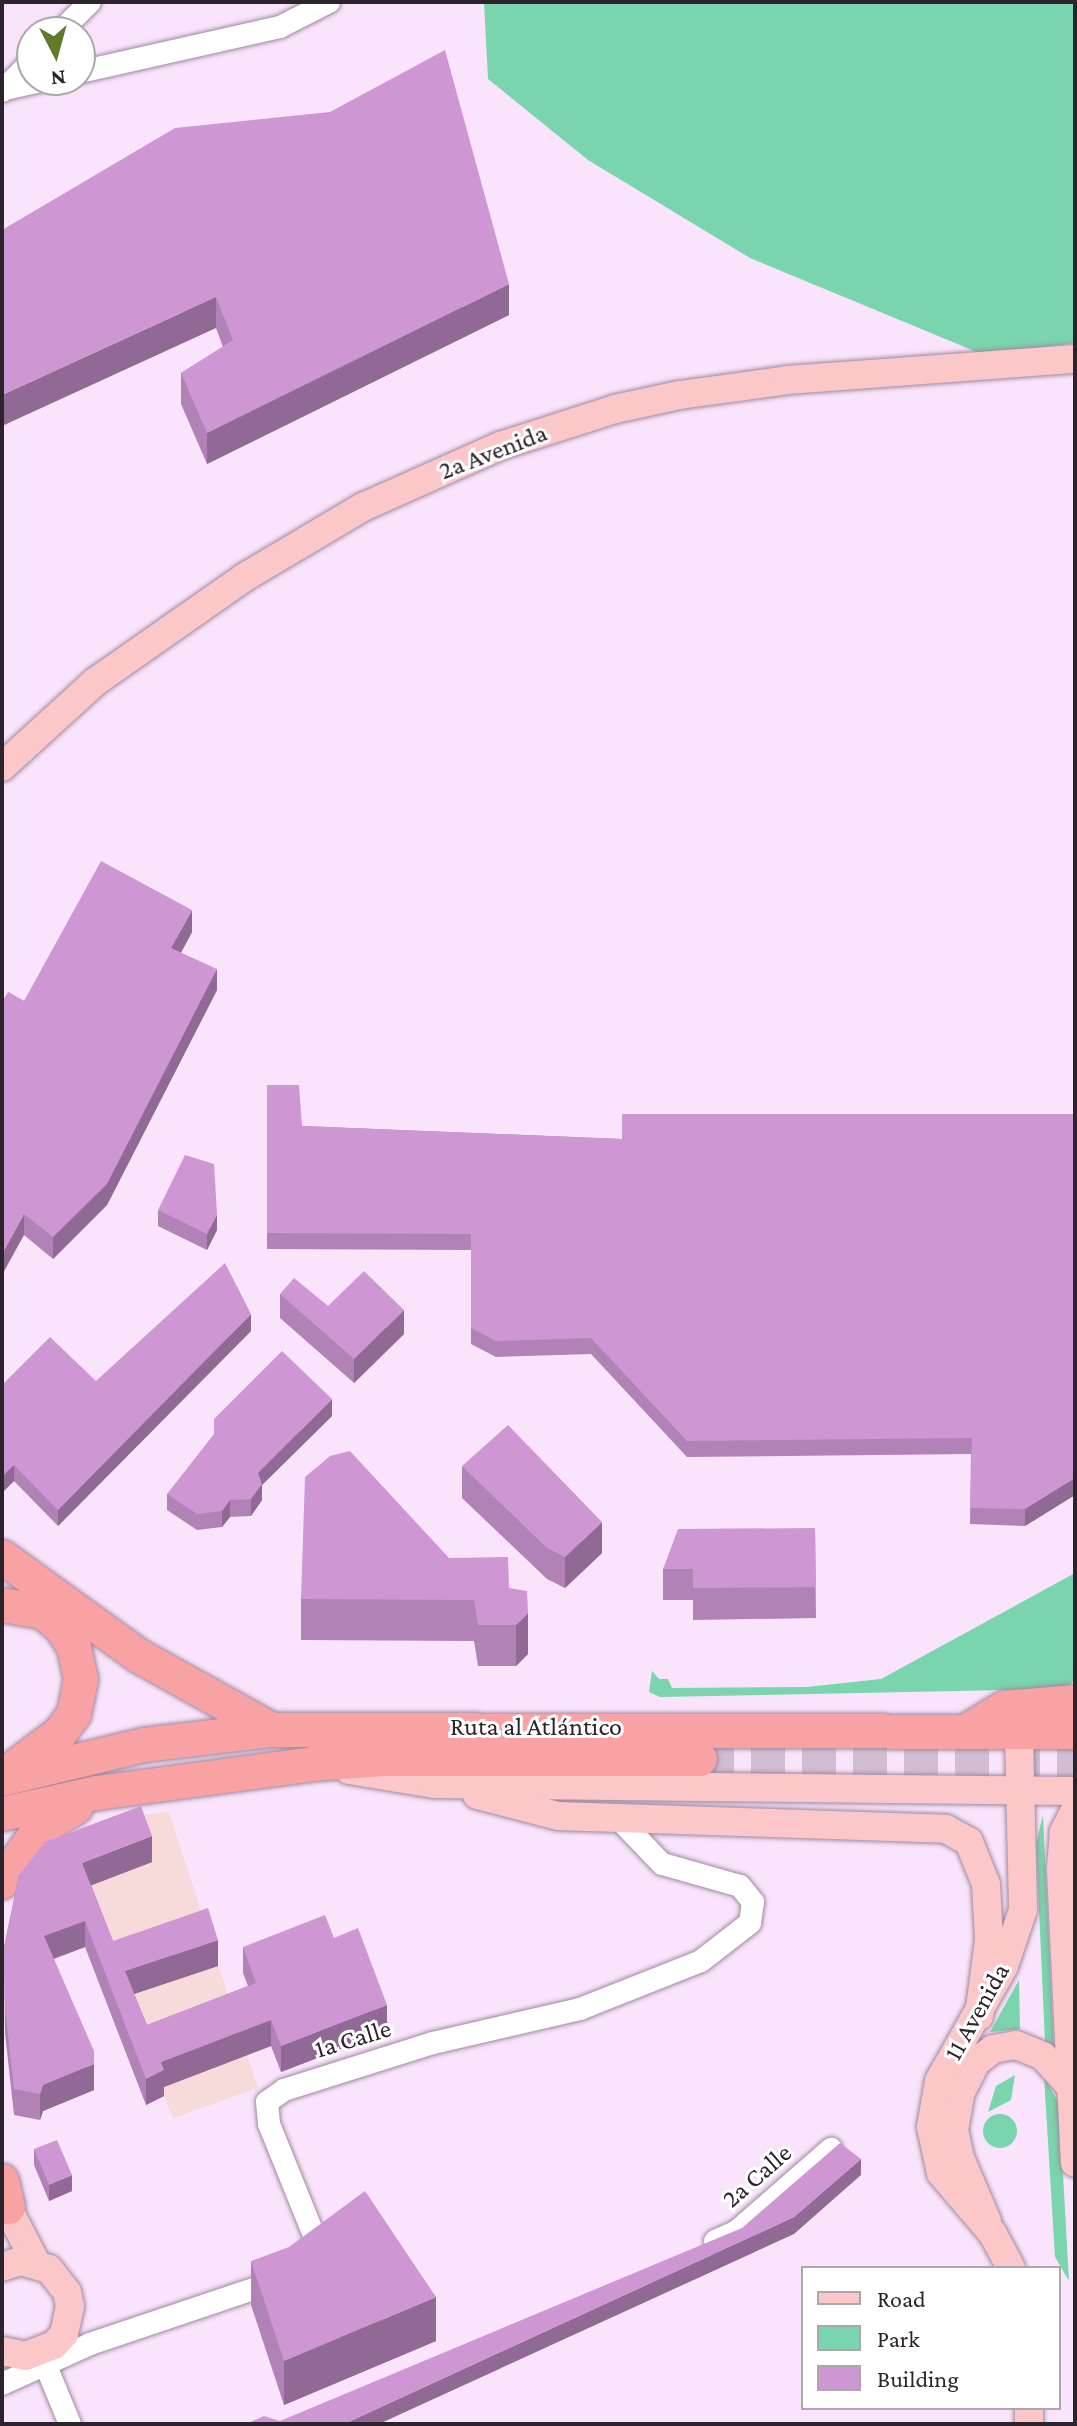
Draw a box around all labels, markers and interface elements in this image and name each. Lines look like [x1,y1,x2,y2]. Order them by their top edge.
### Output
north arrow [16,16,96,96]
text: N [50,65,67,92]
street label: 2a Avenida [435,417,551,487]
street label: Ruta al Atlántico [450,1711,622,1743]
street label: 11 Avenida [938,1958,1016,2066]
street label: 1a Calle [311,2013,395,2065]
street label: 2a Calle [716,2137,798,2215]
legend [801,2266,1061,2410]
text: Road [877,2285,926,2312]
text: Park [877,2325,920,2352]
text: Building [877,2365,959,2392]

